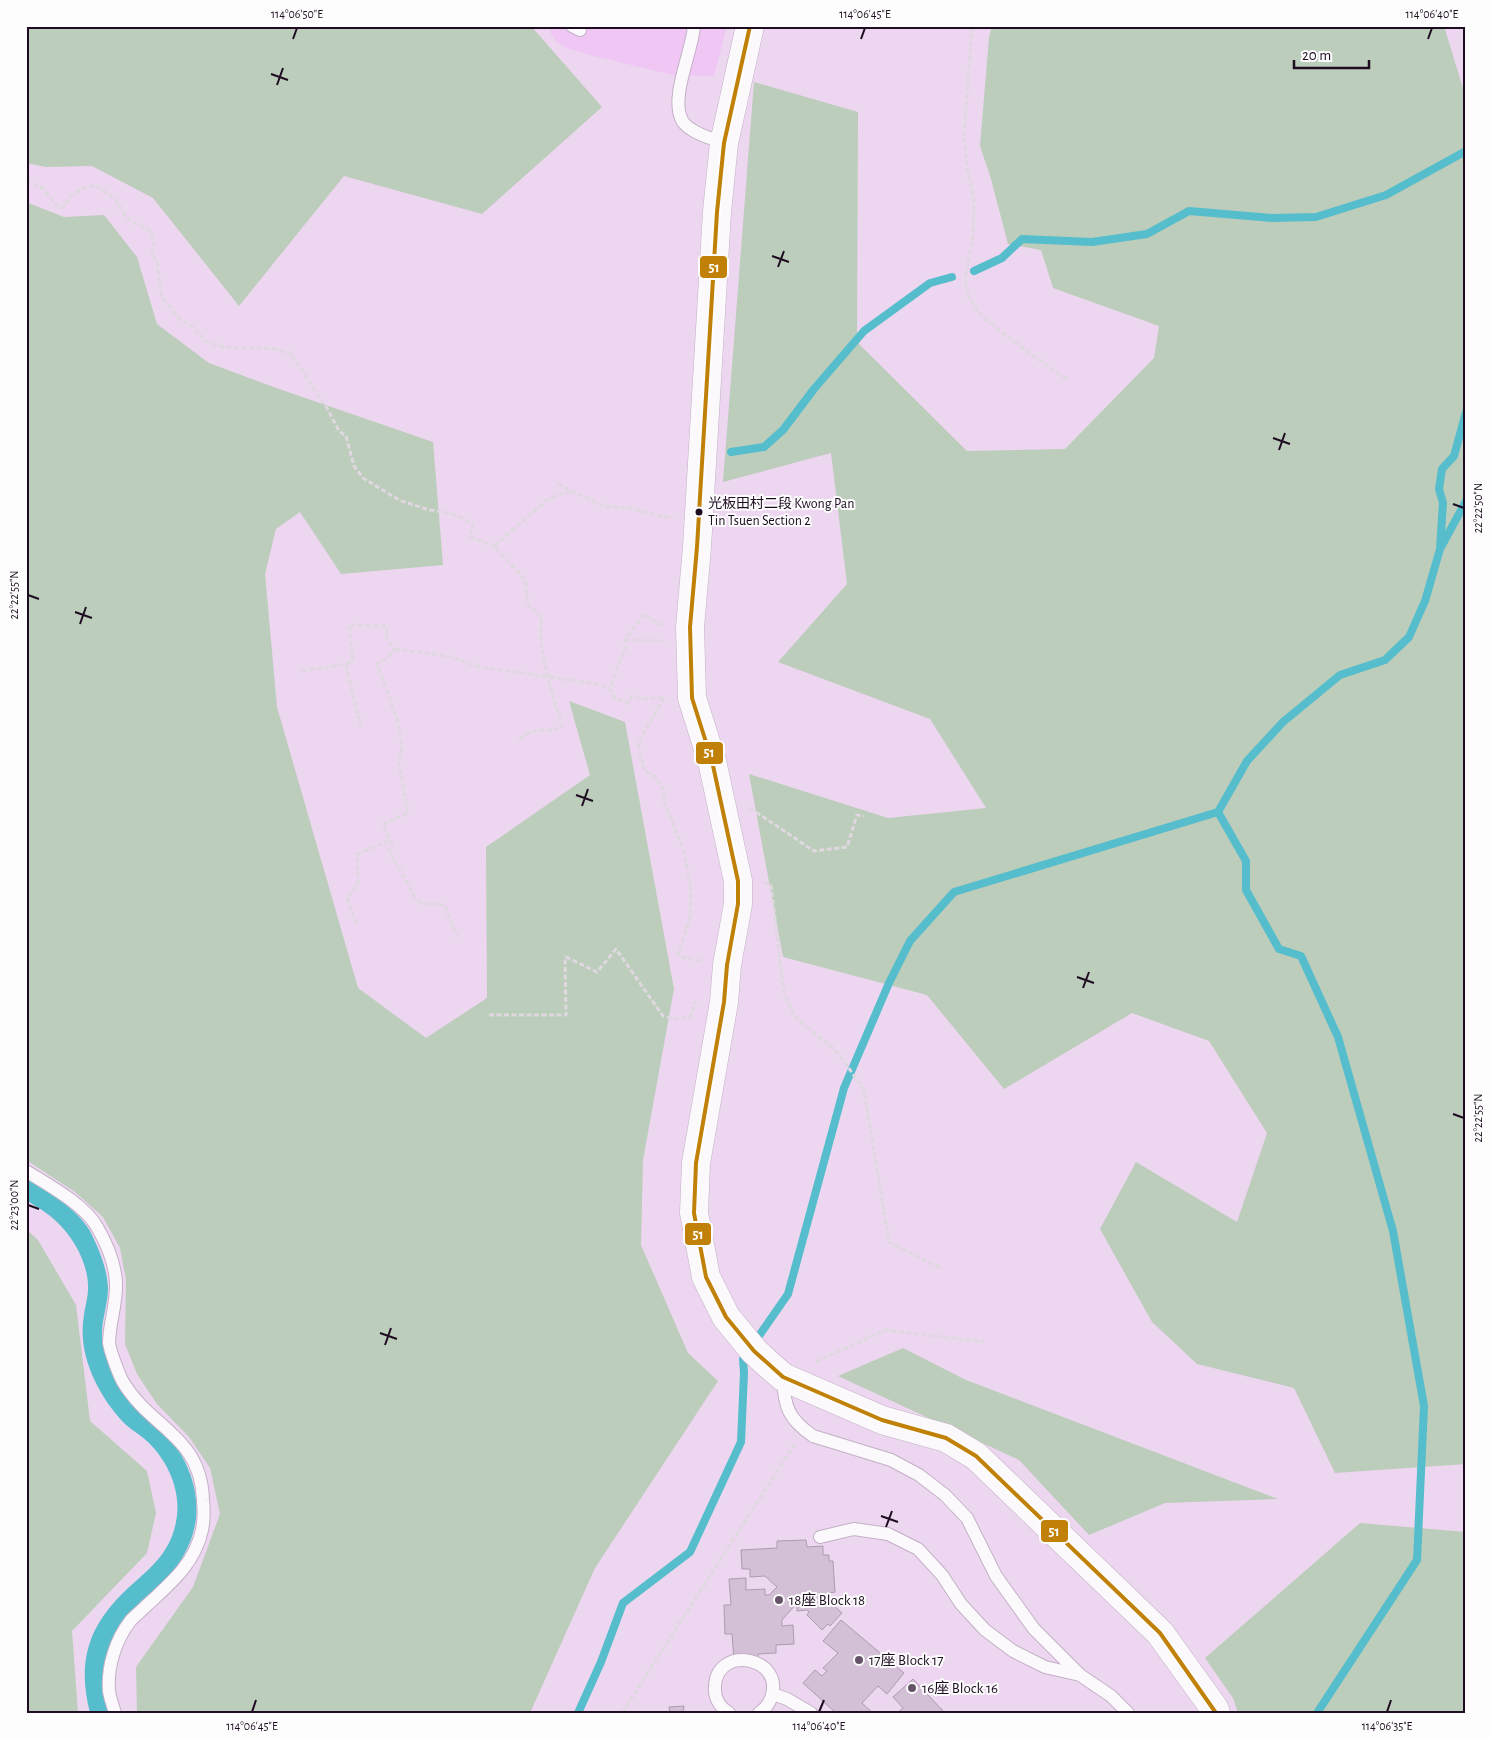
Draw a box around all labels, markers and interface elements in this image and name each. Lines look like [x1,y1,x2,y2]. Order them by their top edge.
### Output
text: 114°06'50"E [271,8,323,20]
text: 114°06'45"E [839,8,891,20]
text: 114°06'40"E [1406,8,1459,20]
scale bar [1294,38,1370,70]
text: 20 m [1302,48,1331,63]
line badge: 51 [699,255,728,279]
text: 51 [708,261,720,275]
text: 22°22'50"N [1472,483,1484,533]
place label: 光板田村二段 Kwong Pan Tin Tsuen Section 2 [708,495,854,528]
marker: 光板田村二段 Kwong Pan Tin Tsuen Section 2 [694,507,704,517]
text: 22°22'55"N [8,571,20,619]
line badge: 51 [695,741,724,765]
text: 51 [703,746,715,760]
text: 22°22'55"N [1472,1094,1484,1142]
text: 22°23'00"N [8,1179,20,1231]
line badge: 51 [684,1222,712,1246]
text: 51 [692,1228,704,1242]
line badge: 51 [1040,1519,1069,1543]
text: 51 [1048,1525,1060,1539]
place label: 18座 Block 18 [789,1592,865,1608]
marker: 18座 Block 18 [773,1594,785,1606]
place label: 17座 Block 17 [869,1652,944,1668]
marker: 17座 Block 17 [853,1654,865,1666]
place label: 16座 Block 16 [922,1680,998,1696]
marker: 16座 Block 16 [906,1682,918,1694]
text: 114°06'45"E [226,1720,278,1732]
text: 114°06'40"E [793,1720,846,1732]
text: 114°06'35"E [1362,1720,1413,1732]

